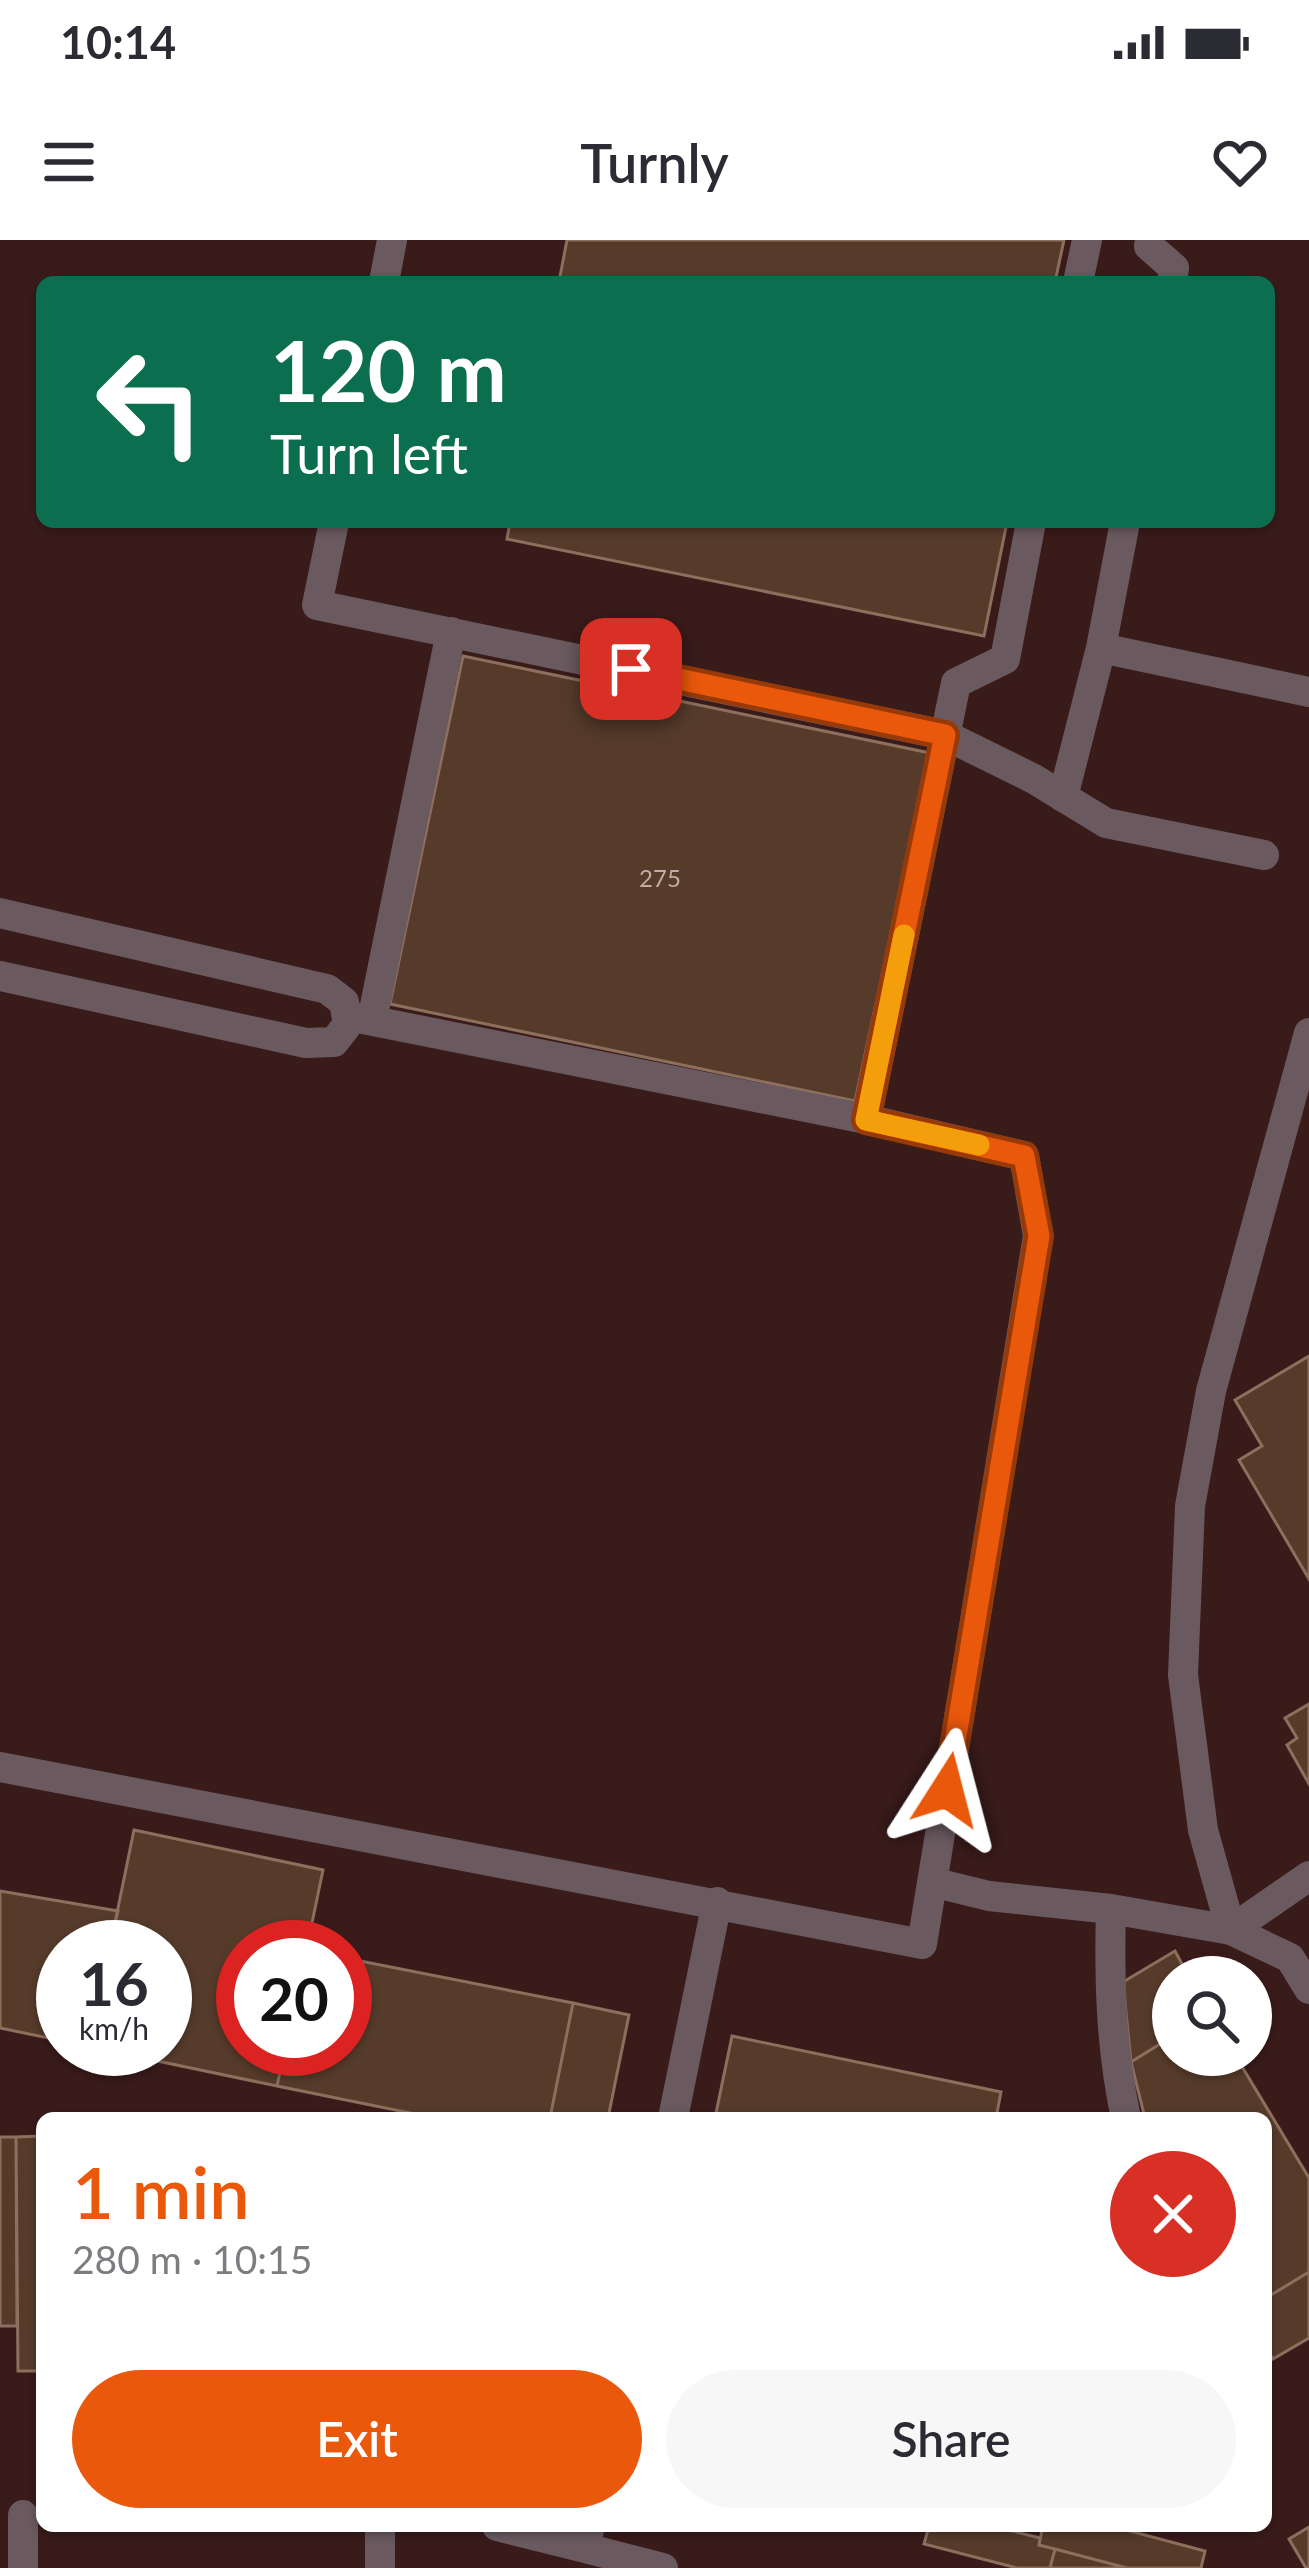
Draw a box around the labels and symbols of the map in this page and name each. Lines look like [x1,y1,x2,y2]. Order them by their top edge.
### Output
pin [580,618,682,720]
house number: 275 [639,863,681,892]
position arrow [884,1727,1010,1853]
speed limit sign: 20 [216,1920,372,2076]

